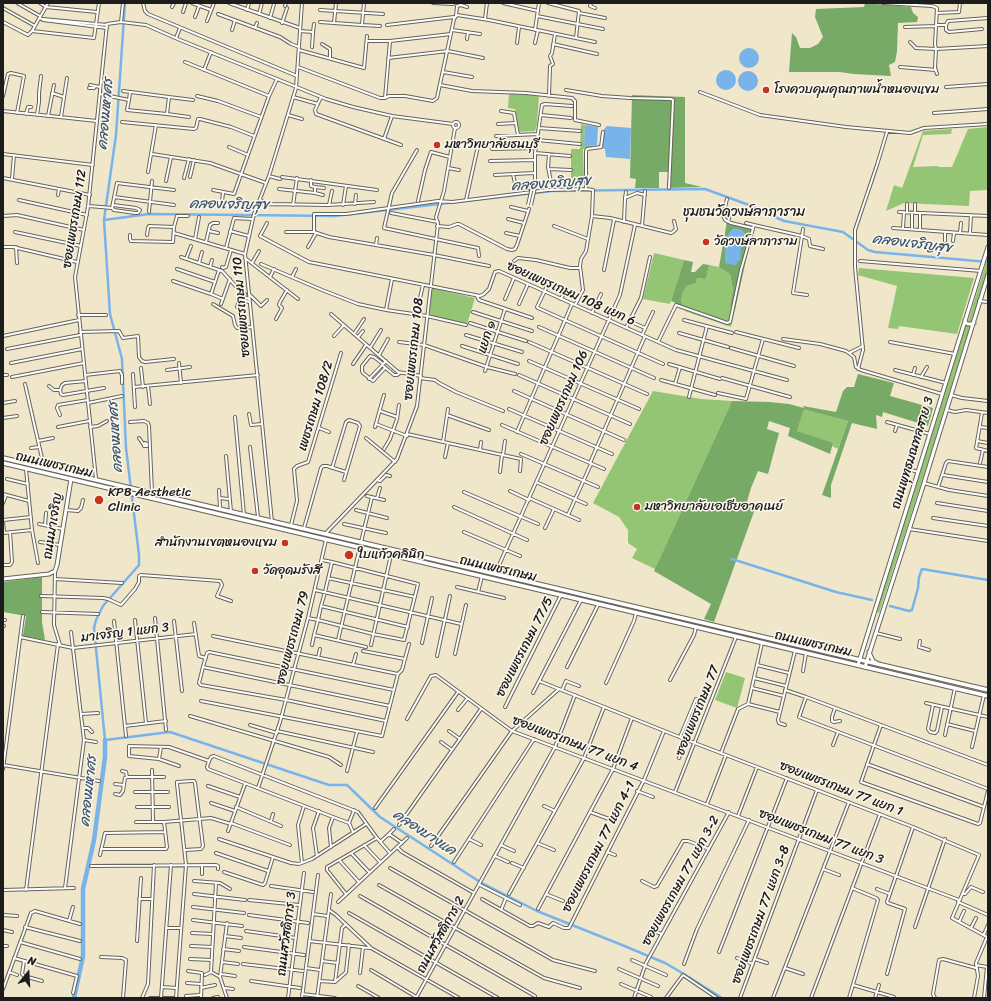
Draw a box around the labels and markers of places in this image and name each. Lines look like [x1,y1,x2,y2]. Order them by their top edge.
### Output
place label: โรงควบคุมคุณภาพน้ำหนองแขม [774,82,939,98]
marker: โรงควบคุมคุณภาพน้ำหนองแขม [761,85,771,95]
place label: มหาวิทยาลัยธนบุรี [445,137,539,153]
marker: มหาวิทยาลัยธนบุรี [432,140,442,150]
place label: วัดวงษ์ลาภาราม [714,234,797,250]
marker: วัดวงษ์ลาภาราม [701,237,711,247]
place label: KPB Aesthetic Clinic [108,485,191,516]
marker: KPB Aesthetic Clinic [93,494,105,506]
place label: มหาวิทยาลัยเอเชียอาคเนย์ [645,499,783,515]
marker: มหาวิทยาลัยเอเชียอาคเนย์ [632,502,642,512]
place label: สำนักงานเขตหนองแขม [155,535,277,551]
marker: สำนักงานเขตหนองแขม [280,538,290,548]
place label: ใบแก้วคลินิก [358,547,424,563]
marker: ใบแก้วคลินิก [343,549,355,561]
place label: วัดอุดมรังสี [263,563,321,579]
marker: วัดอุดมรังสี [250,566,260,576]

